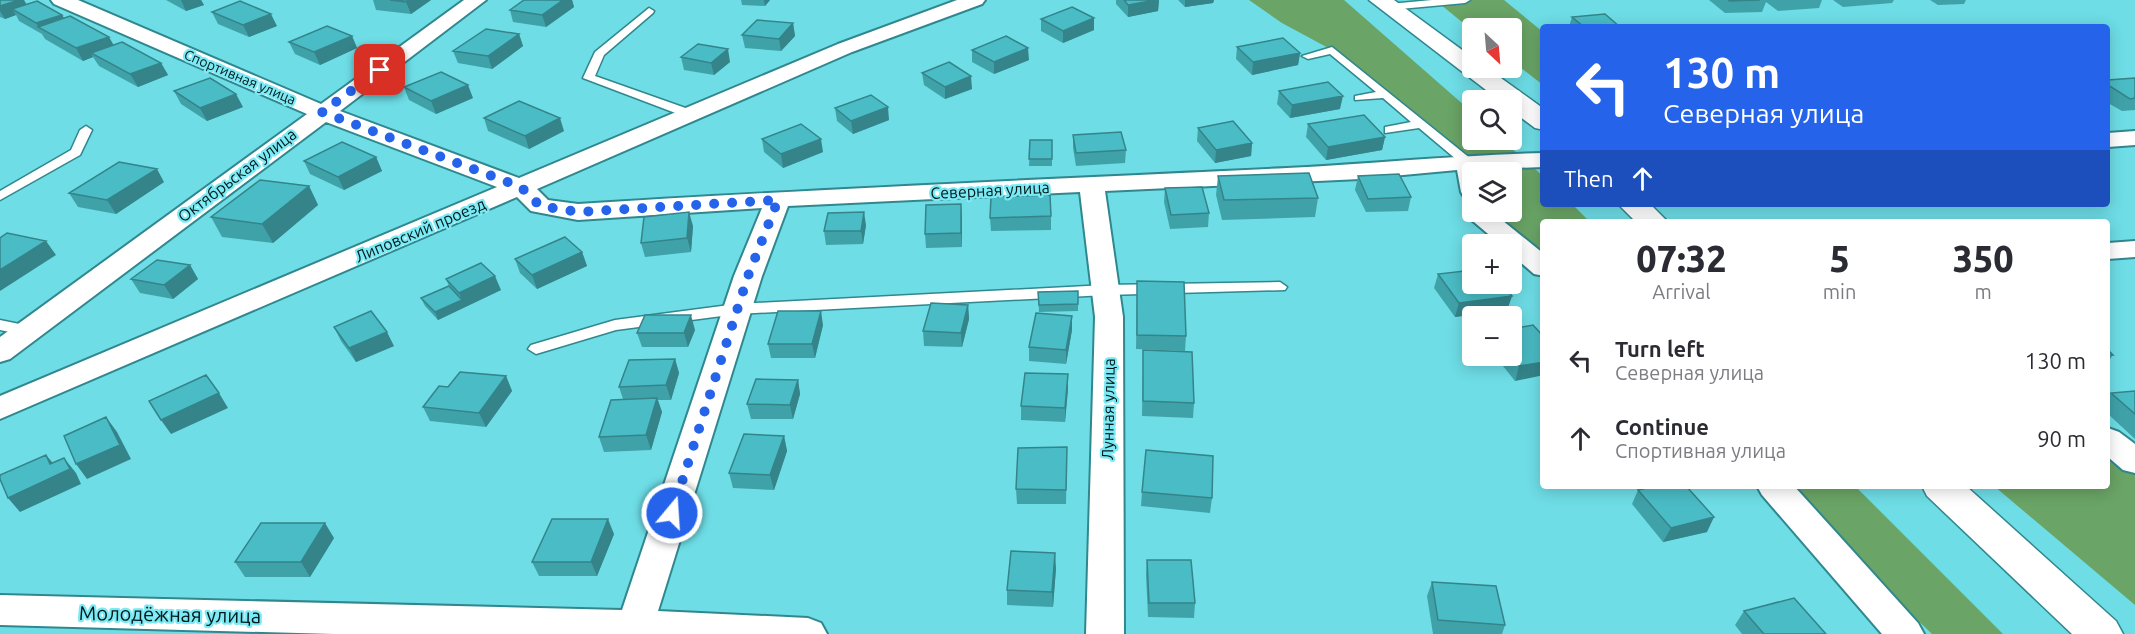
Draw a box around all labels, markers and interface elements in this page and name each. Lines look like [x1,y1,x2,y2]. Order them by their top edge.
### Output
north arrow [1462,18,1522,78]
map controls [1462,18,1522,366]
pin [354,44,405,95]
street label: Спортивная улица [182,46,298,108]
icon: left [1564,48,1642,126]
text: 130 m [1663,49,1780,96]
icon: arrive [363,53,396,86]
button: search [1462,90,1522,150]
text: Северная улица [1663,98,1864,128]
street label: Октябрьская улица [174,125,300,225]
button: layers [1462,162,1522,222]
icon: ahead [1626,162,1659,195]
text: Then [1564,166,1614,191]
street label: Северная улица [930,178,1050,202]
street label: Липовский проезд [352,194,488,266]
button: + [1462,234,1522,294]
text: 07:32 [1636,238,1726,279]
text: 5 [1829,238,1850,279]
text: 350 [1953,238,2014,279]
text: Arrival [1652,280,1711,303]
text: min [1823,280,1856,303]
text: m [1975,280,1992,303]
button: − [1462,306,1522,366]
text: Turn left [1615,336,1705,361]
icon: left [1564,344,1597,377]
text: 130 m [2025,348,2086,373]
street label: Лунная улица [1098,358,1118,460]
text: Северная улица [1615,361,1764,384]
text: Continue [1615,414,1709,439]
icon: ahead [1564,422,1597,455]
text: 90 m [2037,426,2086,451]
text: Спортивная улица [1615,439,1786,462]
position arrow [640,481,704,545]
street label: Молодёжная улица [79,601,261,627]

